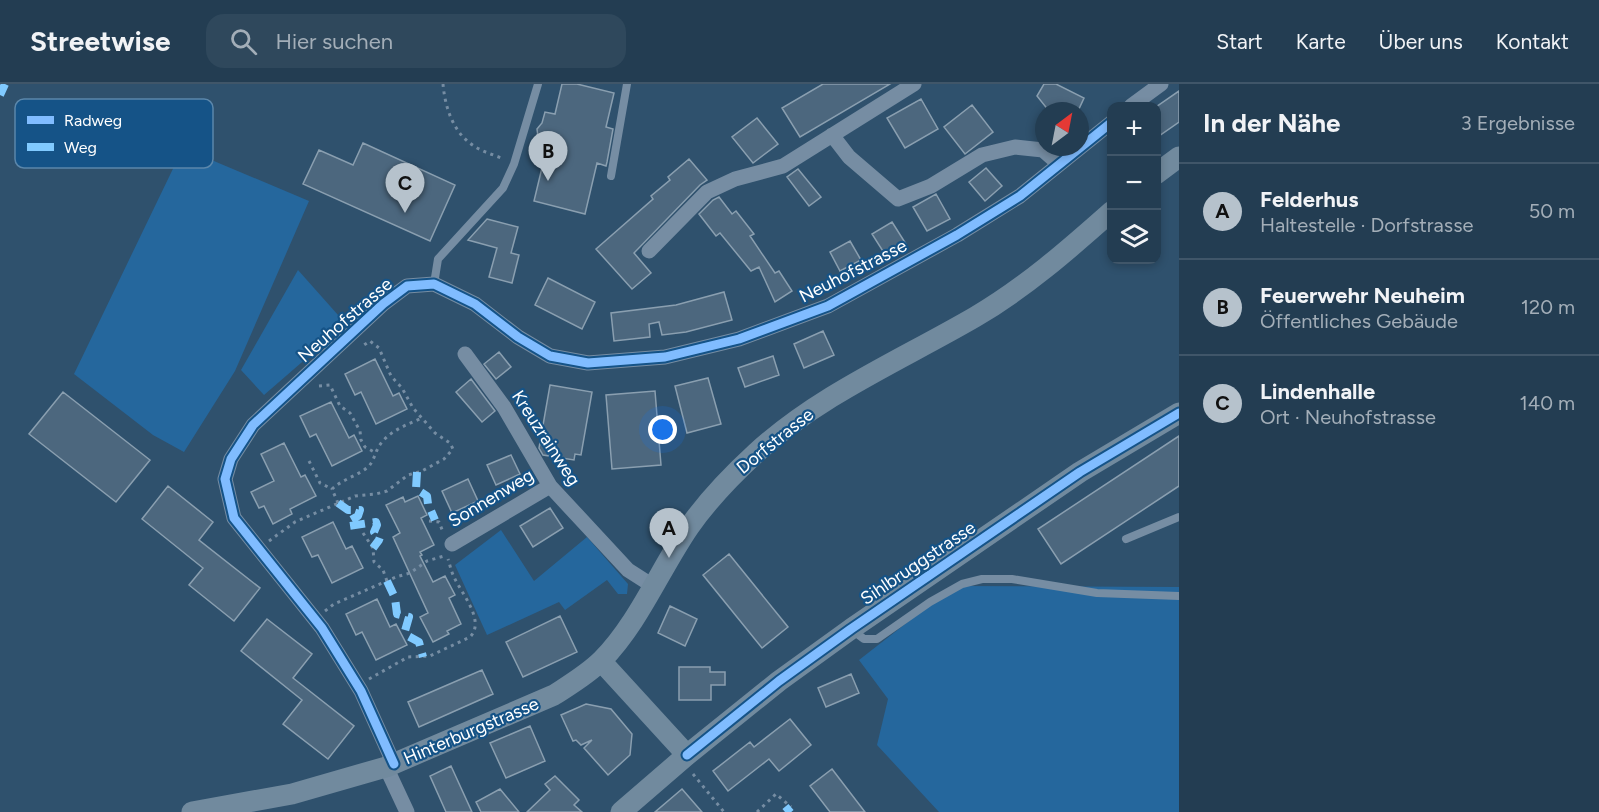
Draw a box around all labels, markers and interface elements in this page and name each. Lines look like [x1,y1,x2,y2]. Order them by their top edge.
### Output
search box [206,14,626,68]
text: Streetwise [30,24,170,58]
icon: search [227,25,260,58]
text: Hier suchen [275,28,393,55]
text: Start [1216,29,1263,54]
text: Karte [1296,29,1346,54]
text: Über uns [1379,29,1463,54]
text: Kontakt [1496,29,1569,54]
legend [15,99,213,168]
north arrow [1035,102,1089,156]
map controls [1107,102,1161,264]
button: + [1107,102,1161,156]
text: In der Nähe [1203,107,1340,139]
text: Radweg [64,111,122,130]
text: 3 Ergebnisse [1461,111,1575,135]
pin: B [528,132,568,181]
text: Weg [64,138,97,157]
button: − [1107,156,1161,210]
pin: C [386,164,424,213]
text: Felderhus [1260,186,1359,213]
text: A [1215,199,1230,223]
text: 50 m [1529,199,1575,223]
button: layers [1107,210,1161,264]
text: Haltestelle · Dorfstrasse [1260,213,1473,237]
street label: Neuhofstrasse [795,234,911,308]
street label: Neuhofstrasse [293,273,397,367]
text: Feuerwehr Neuheim [1260,282,1465,309]
text: B [1216,295,1229,319]
text: 120 m [1521,295,1575,319]
text: Öffentliches Gebäude [1260,309,1458,333]
text: Lindenhalle [1260,378,1375,405]
street label: Kreuzrainweg [507,386,585,490]
text: C [1215,391,1230,415]
text: 140 m [1520,391,1575,415]
street label: Dorfstrasse [732,403,818,479]
text: Ort · Neuhofstrasse [1260,405,1436,429]
your location [648,415,677,444]
street label: Sonnenweg [444,464,538,532]
pin: A [650,508,688,558]
street label: Sihlbruggstrasse [856,516,980,610]
street label: Hinterburgstrasse [400,693,542,769]

